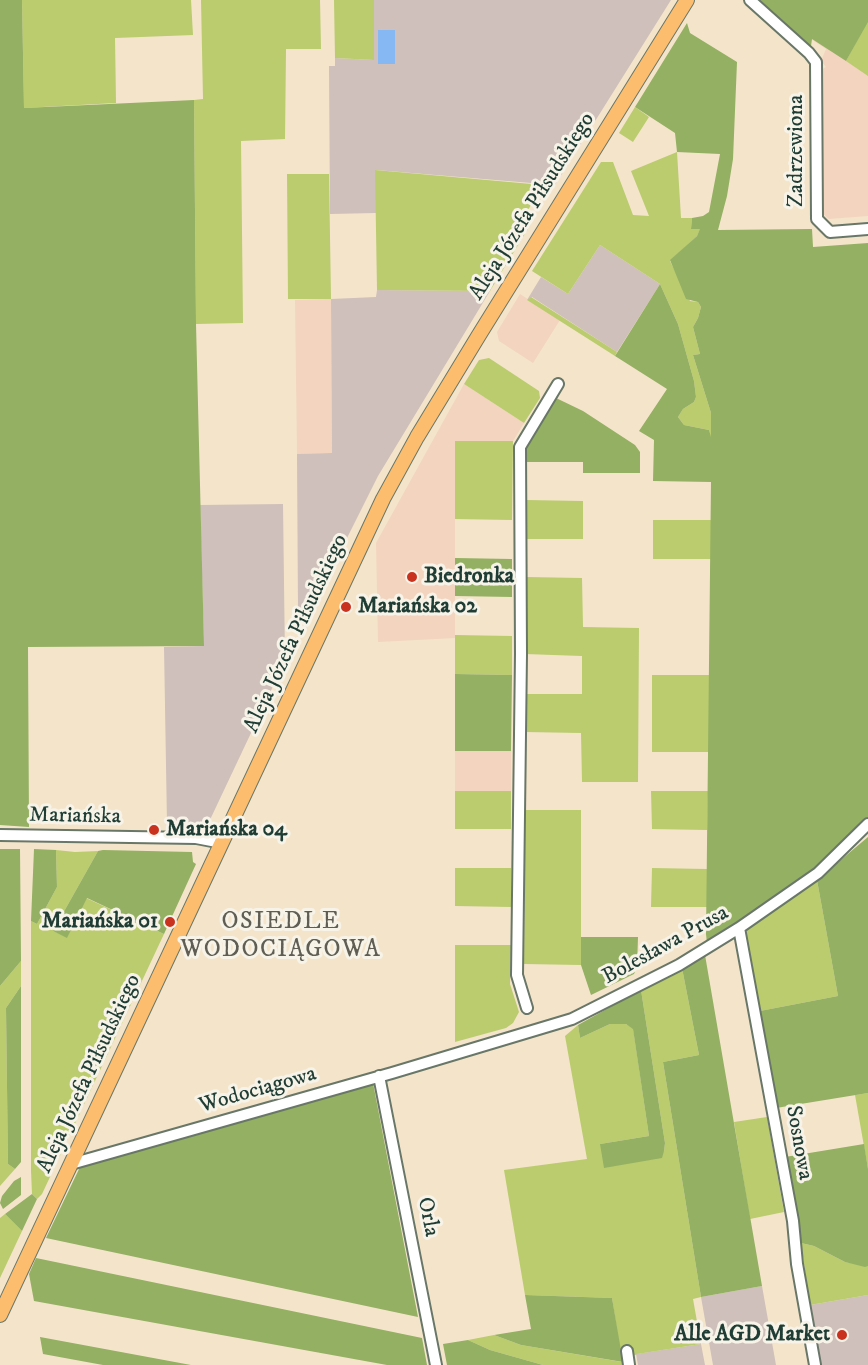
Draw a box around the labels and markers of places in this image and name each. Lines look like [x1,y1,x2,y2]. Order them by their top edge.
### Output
place label: Biedronka [424,564,514,590]
marker: Biedronka [405,570,419,584]
place label: Mariańska 02 [358,594,477,620]
marker: Mariańska 02 [339,600,353,614]
place label: Mariańska 04 [166,817,287,843]
marker: Mariańska 04 [147,823,161,837]
place label: Mariańska 01 [42,909,158,935]
marker: Mariańska 01 [163,915,177,929]
place label: Alle AGD Market [674,1322,830,1348]
marker: Alle AGD Market [835,1328,849,1342]

